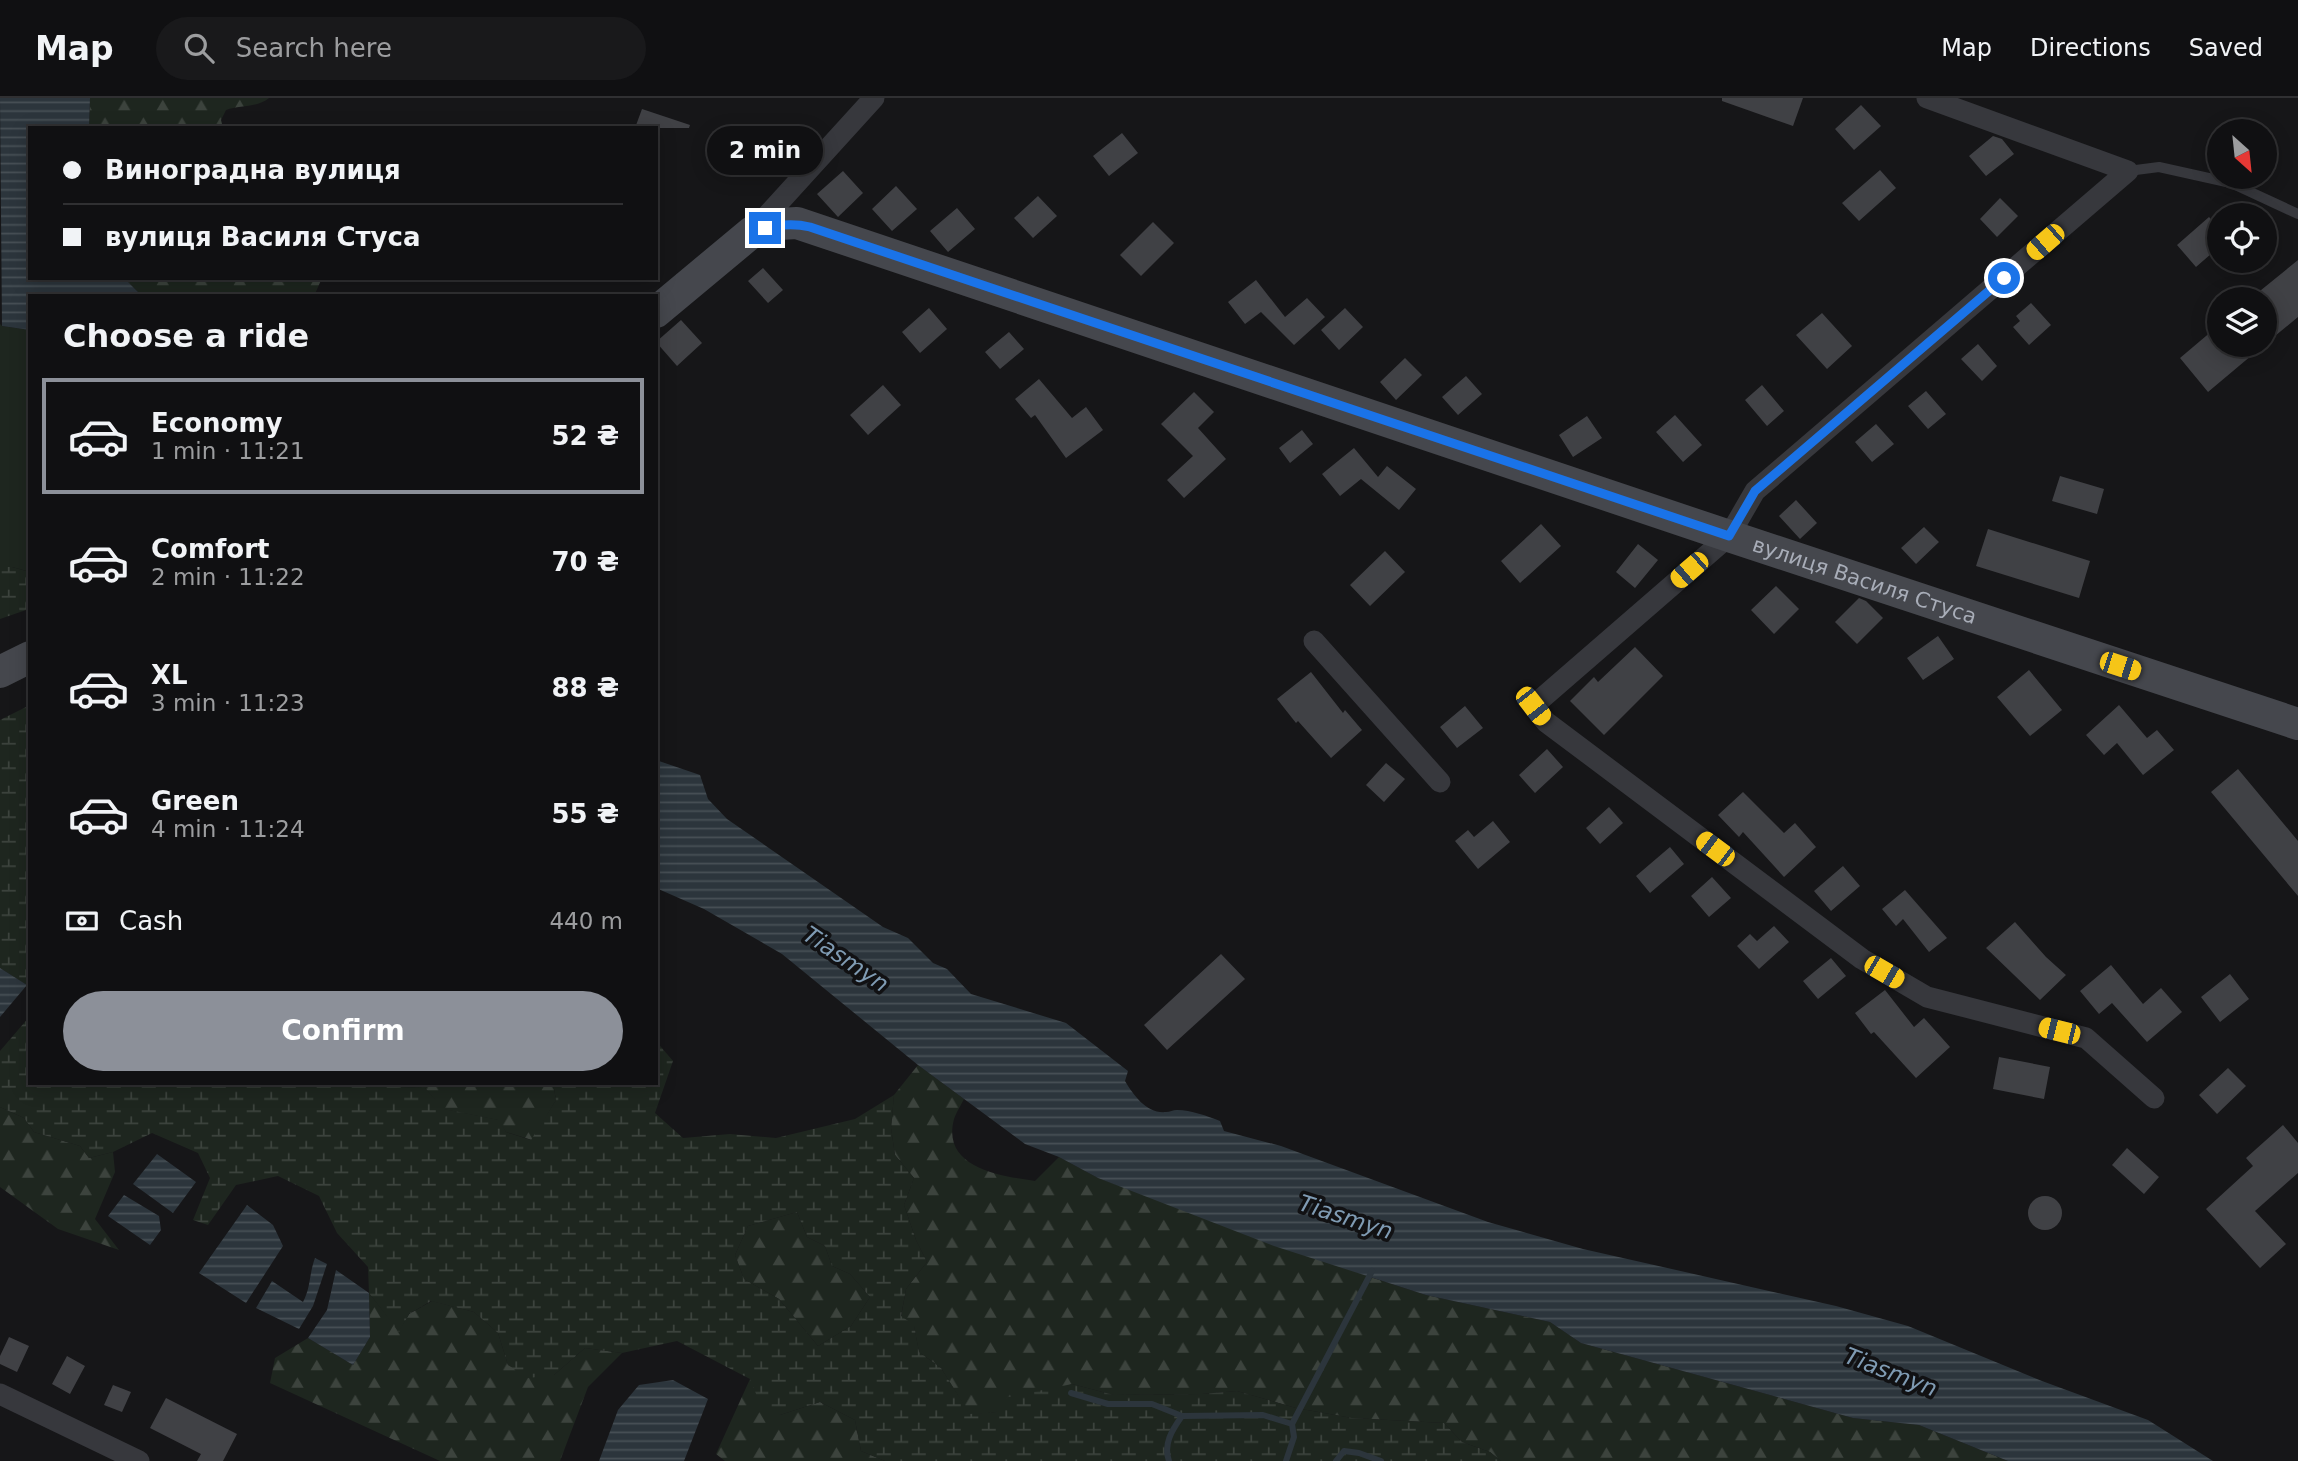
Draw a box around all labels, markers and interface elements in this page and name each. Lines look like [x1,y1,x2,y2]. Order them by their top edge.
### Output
search box [156,17,646,80]
text: Map [35,29,114,68]
icon: search [180,29,218,67]
text: Search here [236,33,392,63]
text: Map [1941,34,1992,62]
text: Directions [2030,34,2151,62]
text: Saved [2189,34,2263,62]
north arrow [2207,119,2277,189]
map controls [2207,119,2277,357]
callout: 2 min [707,127,823,176]
text: 2 min [729,137,801,163]
text: Виноградна вулиця [105,155,401,185]
button: locate [2207,203,2277,273]
route end [749,212,781,244]
car [2023,220,2068,264]
text: вулиця Василя Стуса [105,222,421,252]
route start [1988,262,2020,294]
button: layers [2207,287,2277,357]
text: Choose a ride [63,317,309,355]
icon: car [67,405,130,468]
text: Economy [151,408,282,438]
text: 52 ₴ [551,421,619,451]
text: 1 min · 11:21 [151,438,305,464]
icon: car [67,531,130,594]
street label: вулиця Василя Стуса [1749,533,1980,629]
text: Comfort [151,534,269,564]
text: 70 ₴ [551,547,619,577]
car [1667,548,1712,592]
text: 2 min · 11:22 [151,564,305,590]
car [2097,650,2144,682]
icon: car [67,657,130,720]
text: XL [151,660,188,690]
text: 88 ₴ [551,673,619,703]
car [1512,683,1555,729]
text: 3 min · 11:23 [151,690,305,716]
icon: car [67,783,130,846]
text: Green [151,786,239,816]
text: 55 ₴ [551,799,619,829]
text: 4 min · 11:24 [151,816,305,842]
car [1692,828,1739,870]
icon: cash [63,902,101,940]
text: Cash [119,906,183,936]
text: 440 m [549,908,623,934]
water label: Tiasmyn [798,921,894,997]
car [1861,952,1908,992]
button: Confirm [63,991,623,1071]
car [2037,1016,2082,1046]
water label: Tiasmyn [1296,1190,1396,1244]
water label: Tiasmyn [1841,1342,1941,1402]

